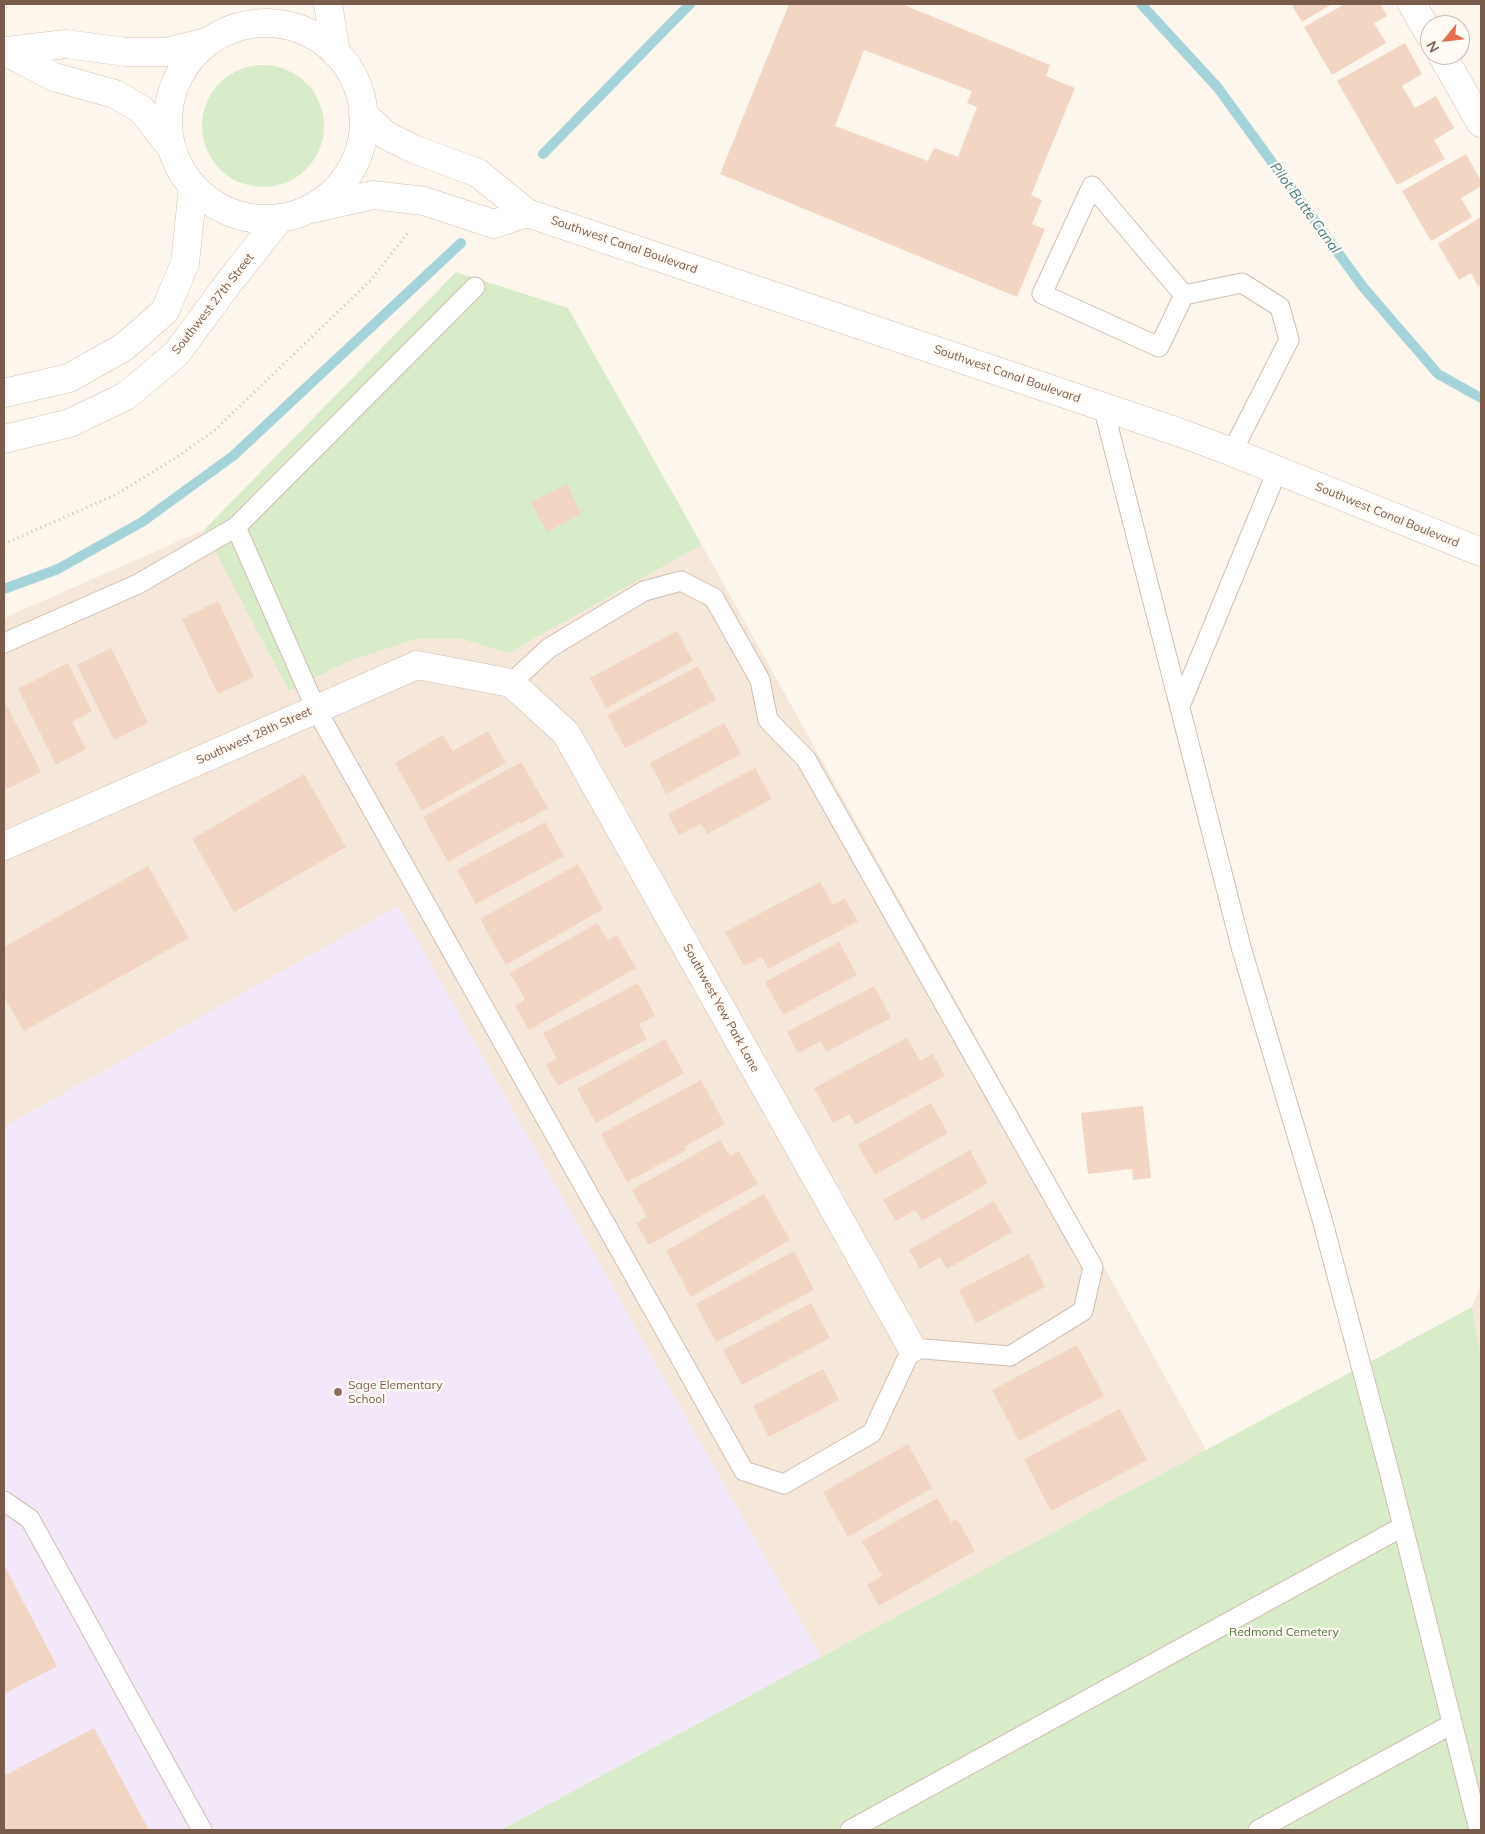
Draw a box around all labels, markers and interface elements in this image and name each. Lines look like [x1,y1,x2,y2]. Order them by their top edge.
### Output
north arrow [1420,15,1470,65]
text: N [1422,38,1443,56]
water label: Pilot Butte Canal [1266,159,1344,257]
street label: Southwest Canal Boulevard [549,213,699,277]
street label: Southwest 27th Street [169,251,257,357]
street label: Southwest Canal Boulevard [932,342,1082,406]
street label: Southwest Canal Boulevard [1313,479,1461,551]
street label: Southwest 28th Street [194,704,314,768]
street label: Southwest Yew Park Lane [680,941,762,1075]
place label: Sage Elementary School [348,1378,443,1406]
marker: Sage Elementary School [332,1386,344,1398]
park label: Redmond Cemetery [1229,1625,1339,1639]

